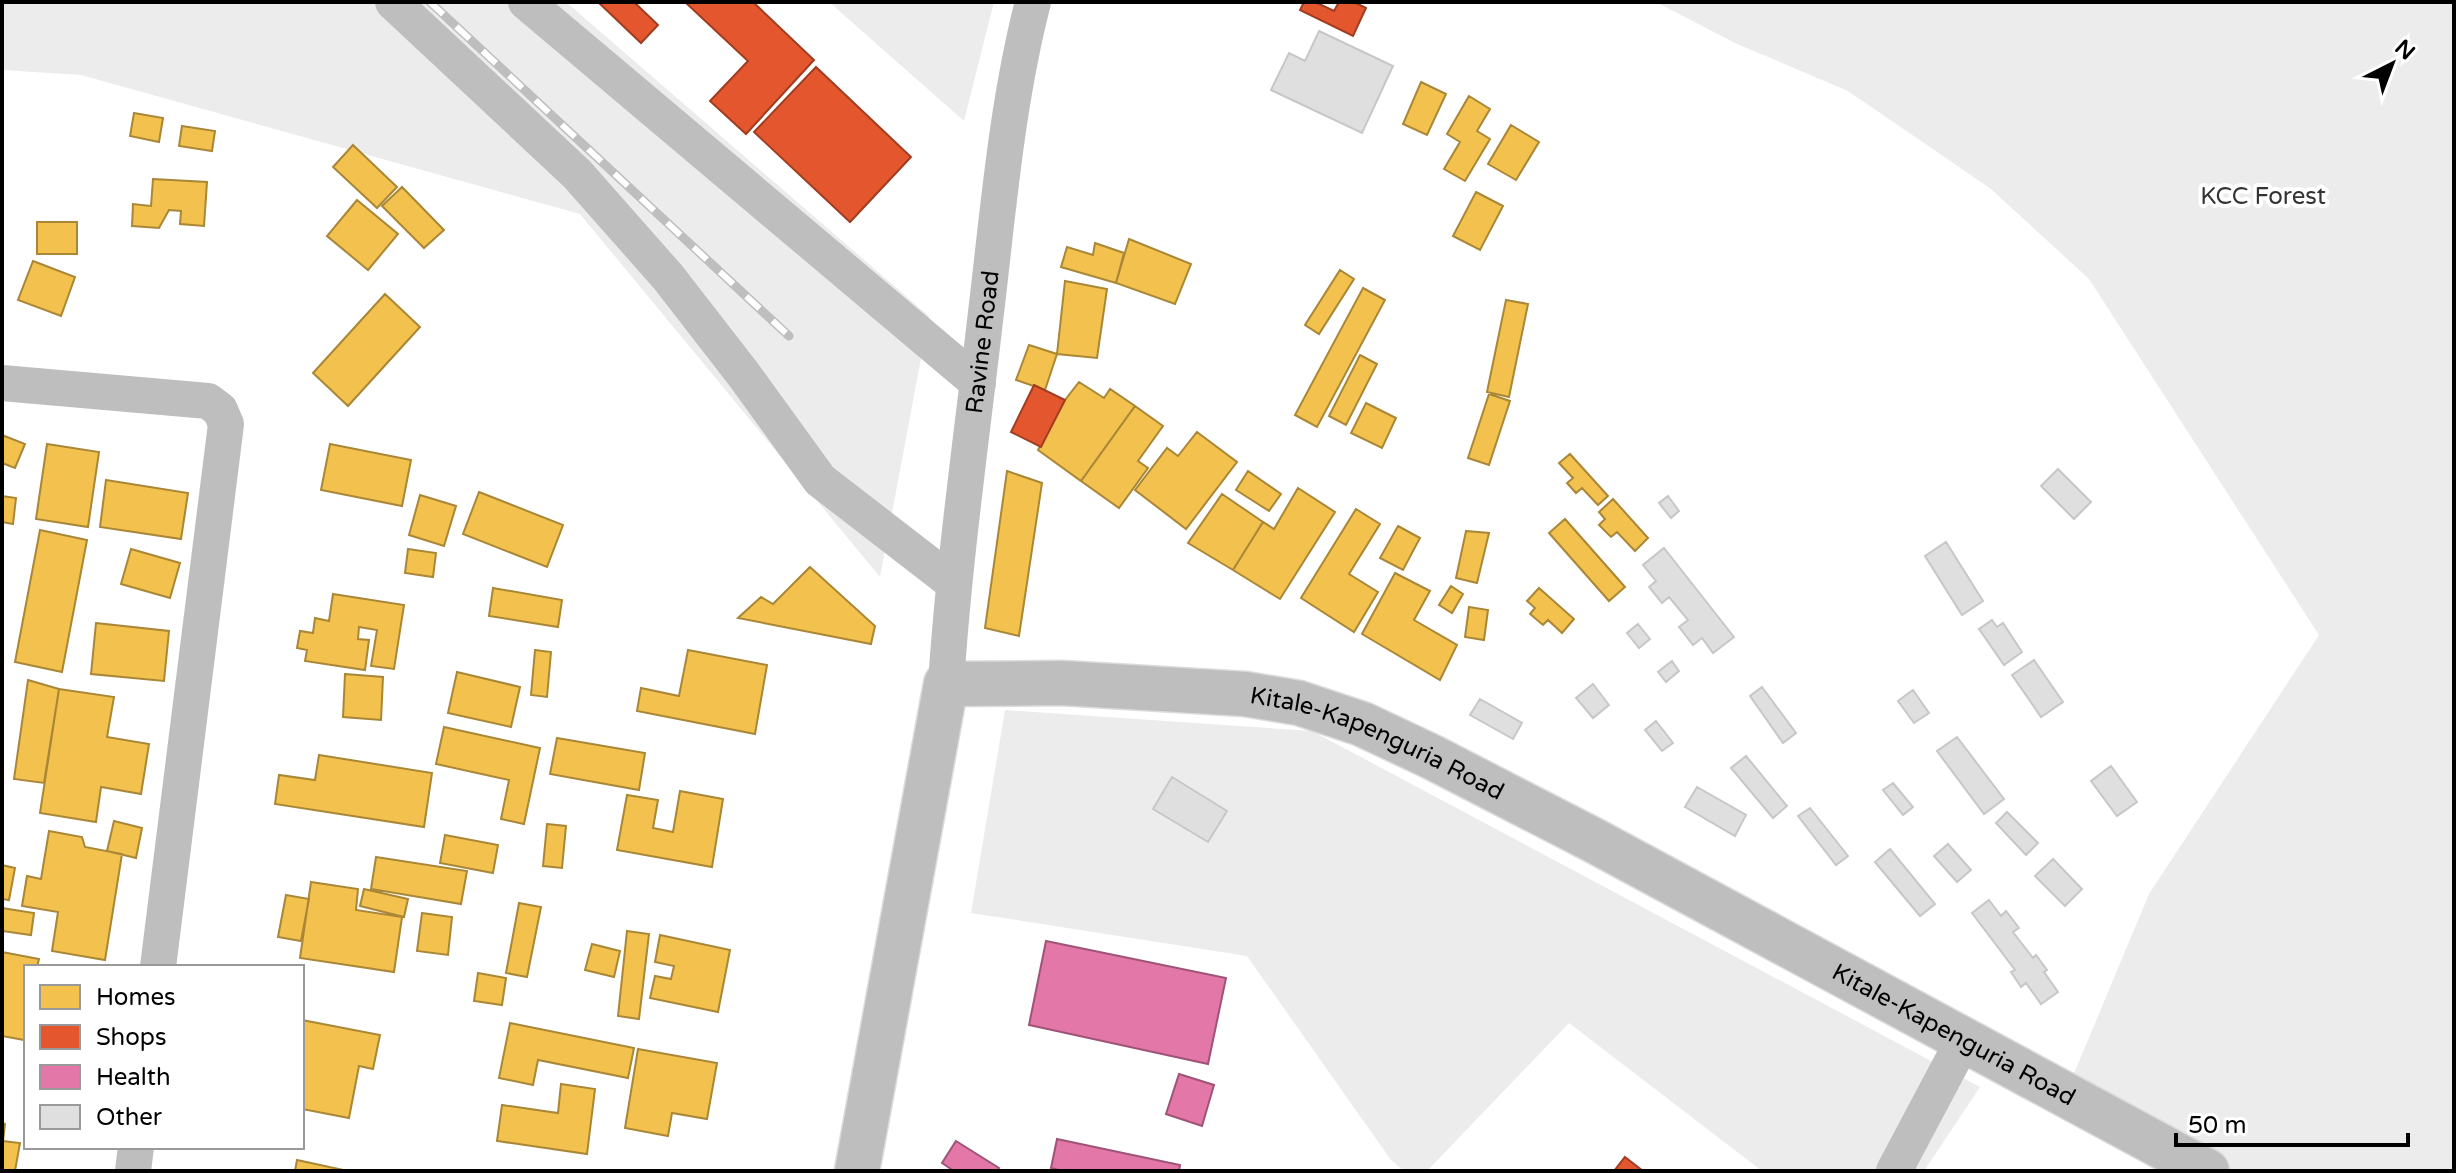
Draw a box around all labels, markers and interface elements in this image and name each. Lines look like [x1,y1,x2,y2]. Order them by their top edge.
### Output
north arrow [2352,24,2432,104]
text: N [2389,34,2420,65]
park label: KCC Forest [2200,182,2326,211]
street label: Ravine Road [960,269,1006,415]
street label: Kitale-Kapenguria Road [1248,681,1509,807]
street label: Kitale-Kapenguria Road [1827,958,2080,1112]
legend [24,965,304,1149]
text: Homes [96,983,176,1012]
text: Shops [96,1023,166,1052]
text: Health [96,1063,171,1092]
scale bar [2176,1097,2408,1147]
text: Other [96,1103,163,1132]
text: 50 m [2188,1111,2246,1140]

